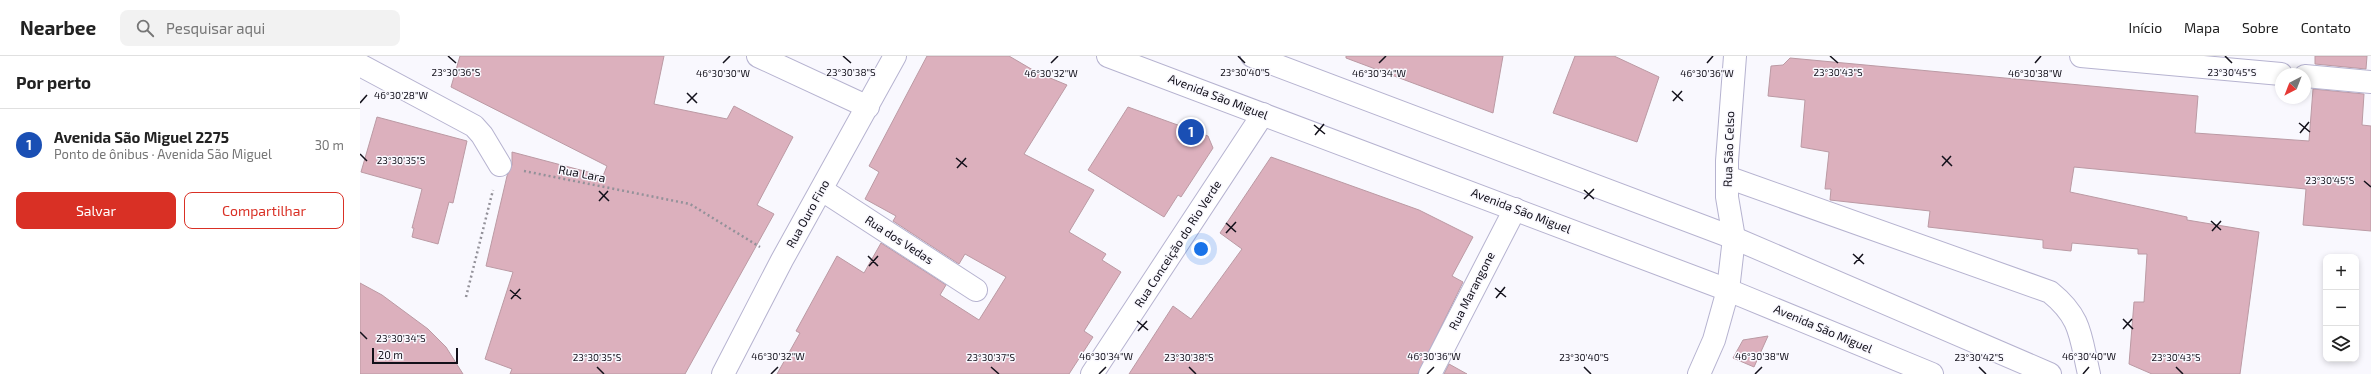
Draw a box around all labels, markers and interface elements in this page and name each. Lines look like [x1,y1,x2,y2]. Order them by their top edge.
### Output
search box [120,10,400,46]
text: Nearbee [20,16,96,39]
icon: search [134,17,156,39]
text: Pesquisar aqui [166,19,265,37]
text: Início [2129,19,2162,36]
text: Mapa [2184,19,2220,36]
text: Sobre [2242,19,2279,36]
text: Contato [2301,19,2351,36]
text: 23°30'36"S [432,66,481,78]
text: 23°30'38"S [826,66,876,78]
text: 23°30'40"S [1220,66,1270,78]
text: 23°30'43"S [1813,66,1863,78]
text: 23°30'45"S [2208,66,2257,78]
text: 46°30'30"W [696,67,750,79]
text: 46°30'32"W [1024,67,1078,79]
text: 46°30'34"W [1352,67,1406,79]
text: 46°30'36"W [1680,67,1734,79]
text: 46°30'38"W [2008,67,2062,79]
north arrow [2275,68,2311,104]
street label: Avenida São Miguel [1166,71,1271,122]
text: Por perto [16,72,91,92]
text: 46°30'28"W [374,89,428,101]
street label: Rua São Celso [1720,111,1736,187]
pin: 1 [1178,117,1204,147]
text: Avenida São Miguel 2275 [54,128,229,146]
text: 1 [26,137,32,153]
text: 30 m [315,137,344,153]
text: Ponto de ônibus · Avenida São Miguel [54,146,272,162]
text: 23°30'35"S [377,154,426,166]
street label: Rua Lara [557,162,607,184]
text: 23°30'45"S [2306,174,2355,186]
street label: Rua Ouro Fino [783,177,832,250]
street label: Rua Conceição do Rio Verde [1131,177,1224,310]
street label: Avenida São Miguel [1469,185,1574,236]
button: Salvar [16,192,176,229]
button: Compartilhar [184,192,344,229]
street label: Rua dos Vedas [863,212,936,266]
your location [1191,239,1211,259]
street label: Rua Marangone [1445,249,1497,332]
map controls [2323,254,2359,362]
button: + [2323,254,2359,290]
button: − [2323,290,2359,326]
street label: Avenida São Miguel [1772,301,1875,355]
button: layers [2323,326,2359,362]
text: 23°30'34"S [376,332,426,344]
scale bar [372,346,458,365]
text: 20 m [378,348,403,361]
text: 46°30'32"W [751,350,805,362]
text: 46°30'34"W [1079,350,1133,362]
text: 46°30'36"W [1407,350,1461,362]
text: 46°30'38"W [1735,350,1789,362]
text: 46°30'40"W [2062,350,2117,362]
text: 23°30'35"S [573,351,622,363]
text: 23°30'37"S [967,351,1016,363]
text: 23°30'38"S [1164,351,1214,363]
text: 23°30'40"S [1559,351,1609,363]
text: 23°30'42"S [1954,351,2004,363]
text: 23°30'43"S [2151,351,2201,363]

